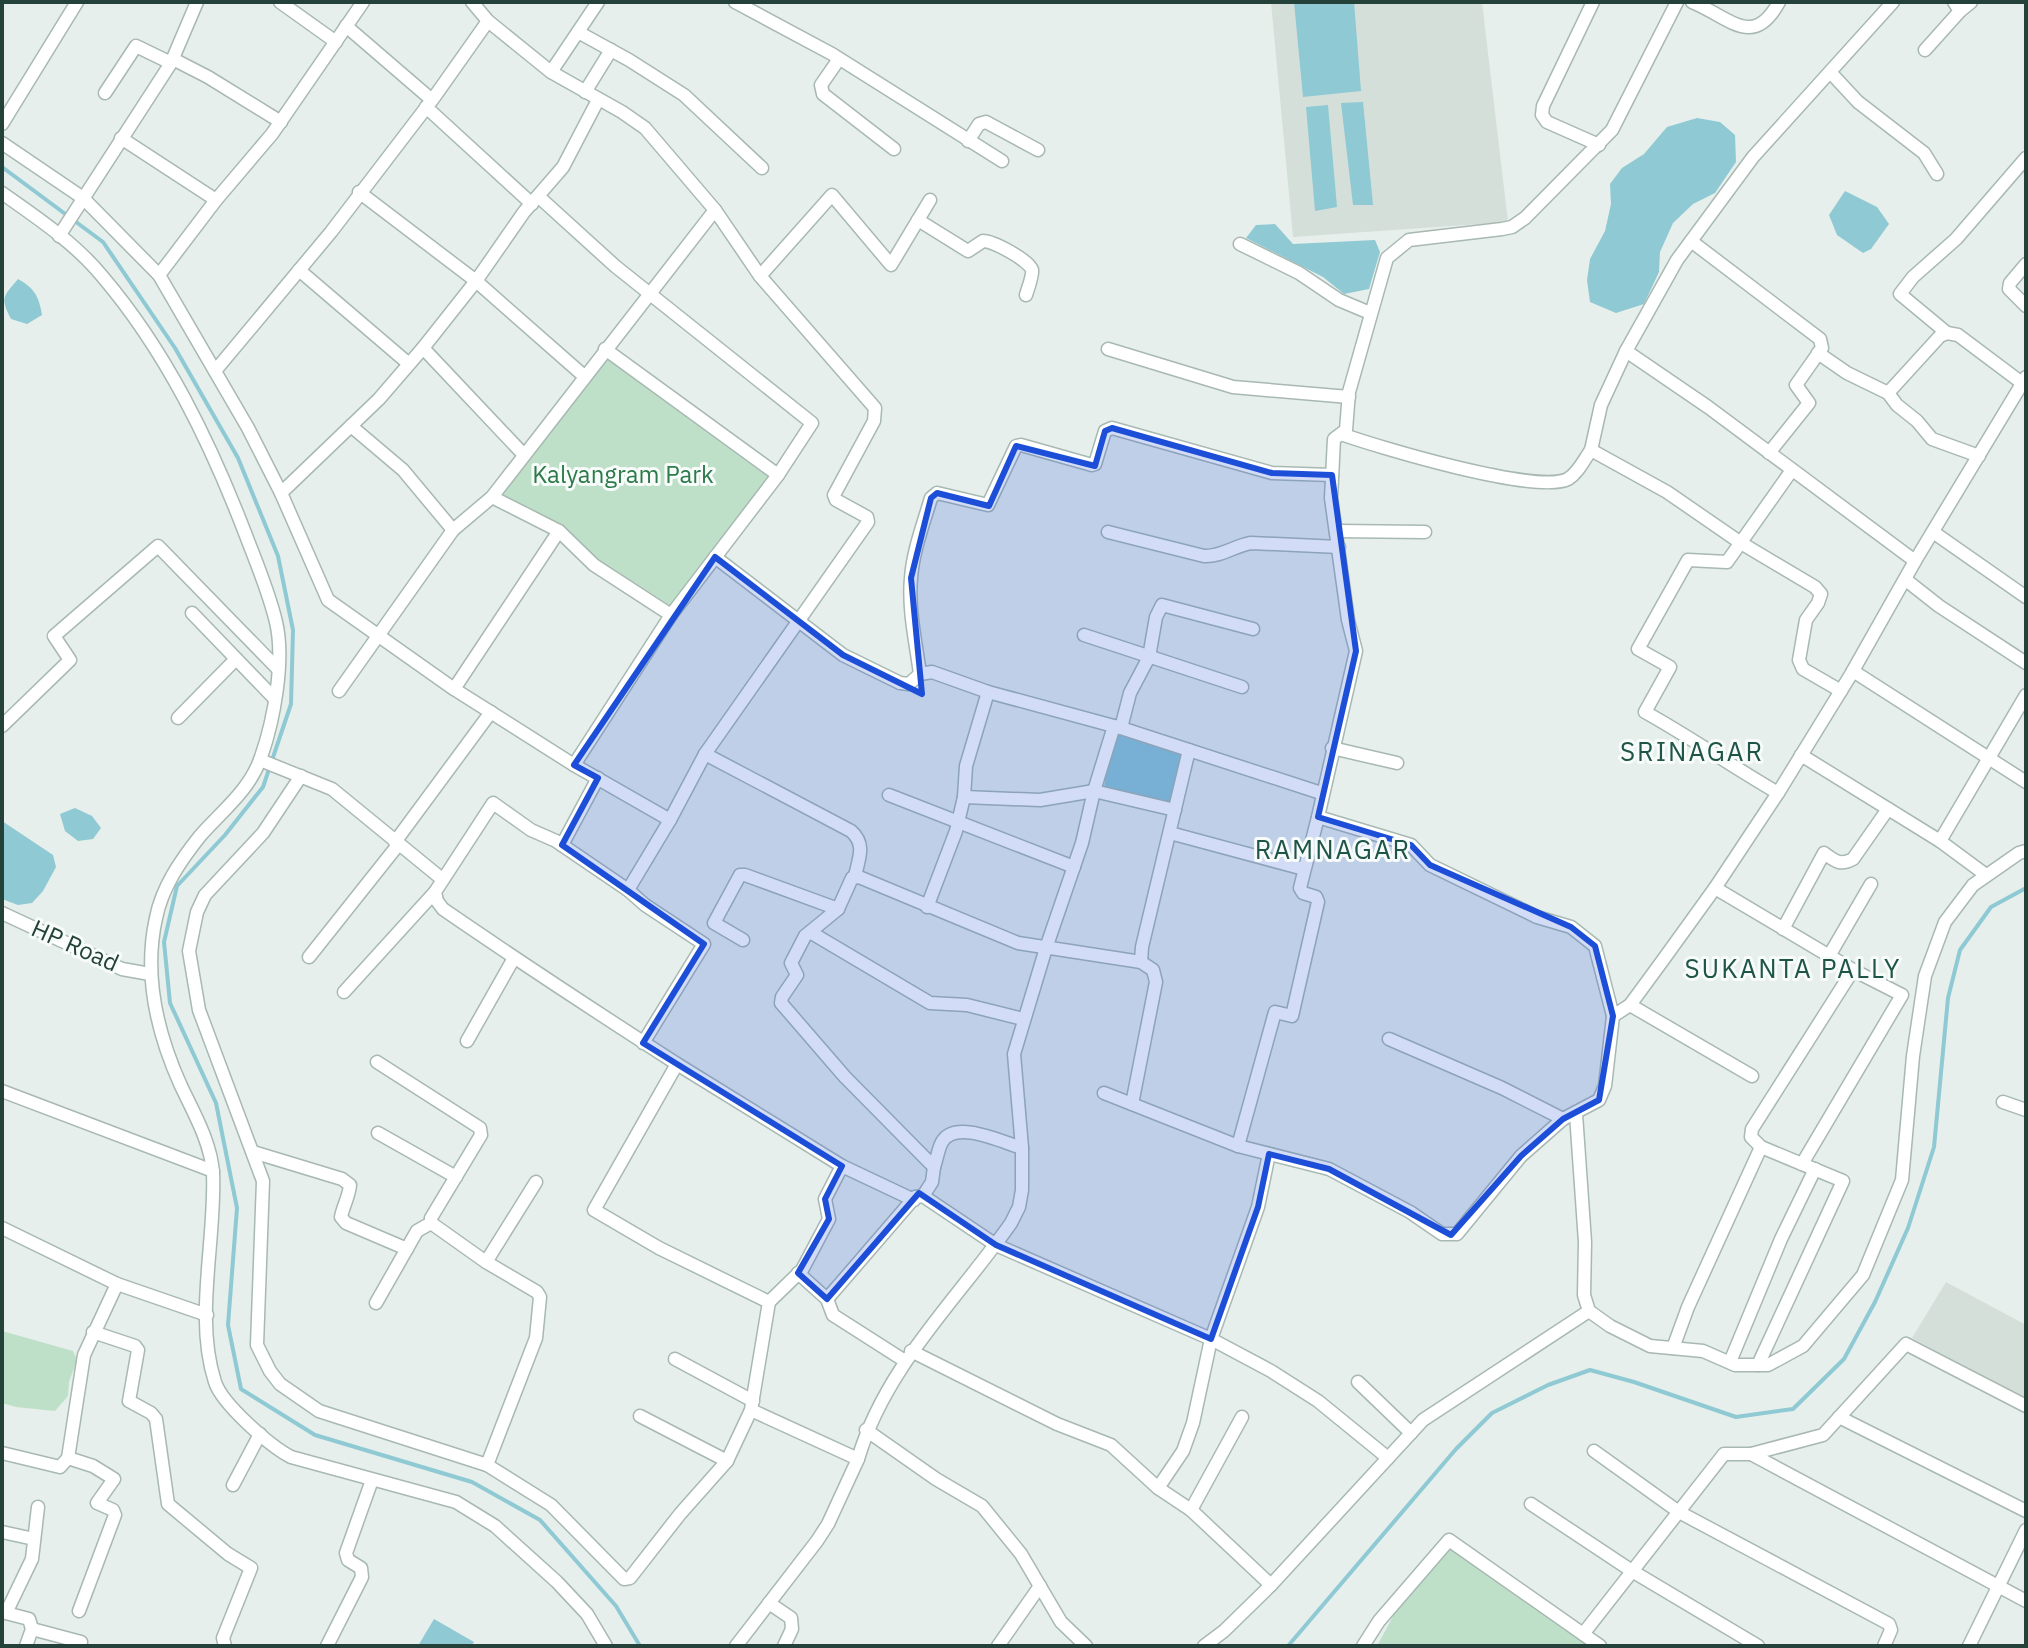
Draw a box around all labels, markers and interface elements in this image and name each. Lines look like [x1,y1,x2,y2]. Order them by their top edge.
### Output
park label: Kalyangram Park [532,458,714,490]
district label: SRINAGAR [1620,734,1764,768]
district label: RAMNAGAR [1255,832,1411,866]
street label: HP Road [27,912,124,978]
district label: SUKANTA PALLY [1684,951,1902,985]

